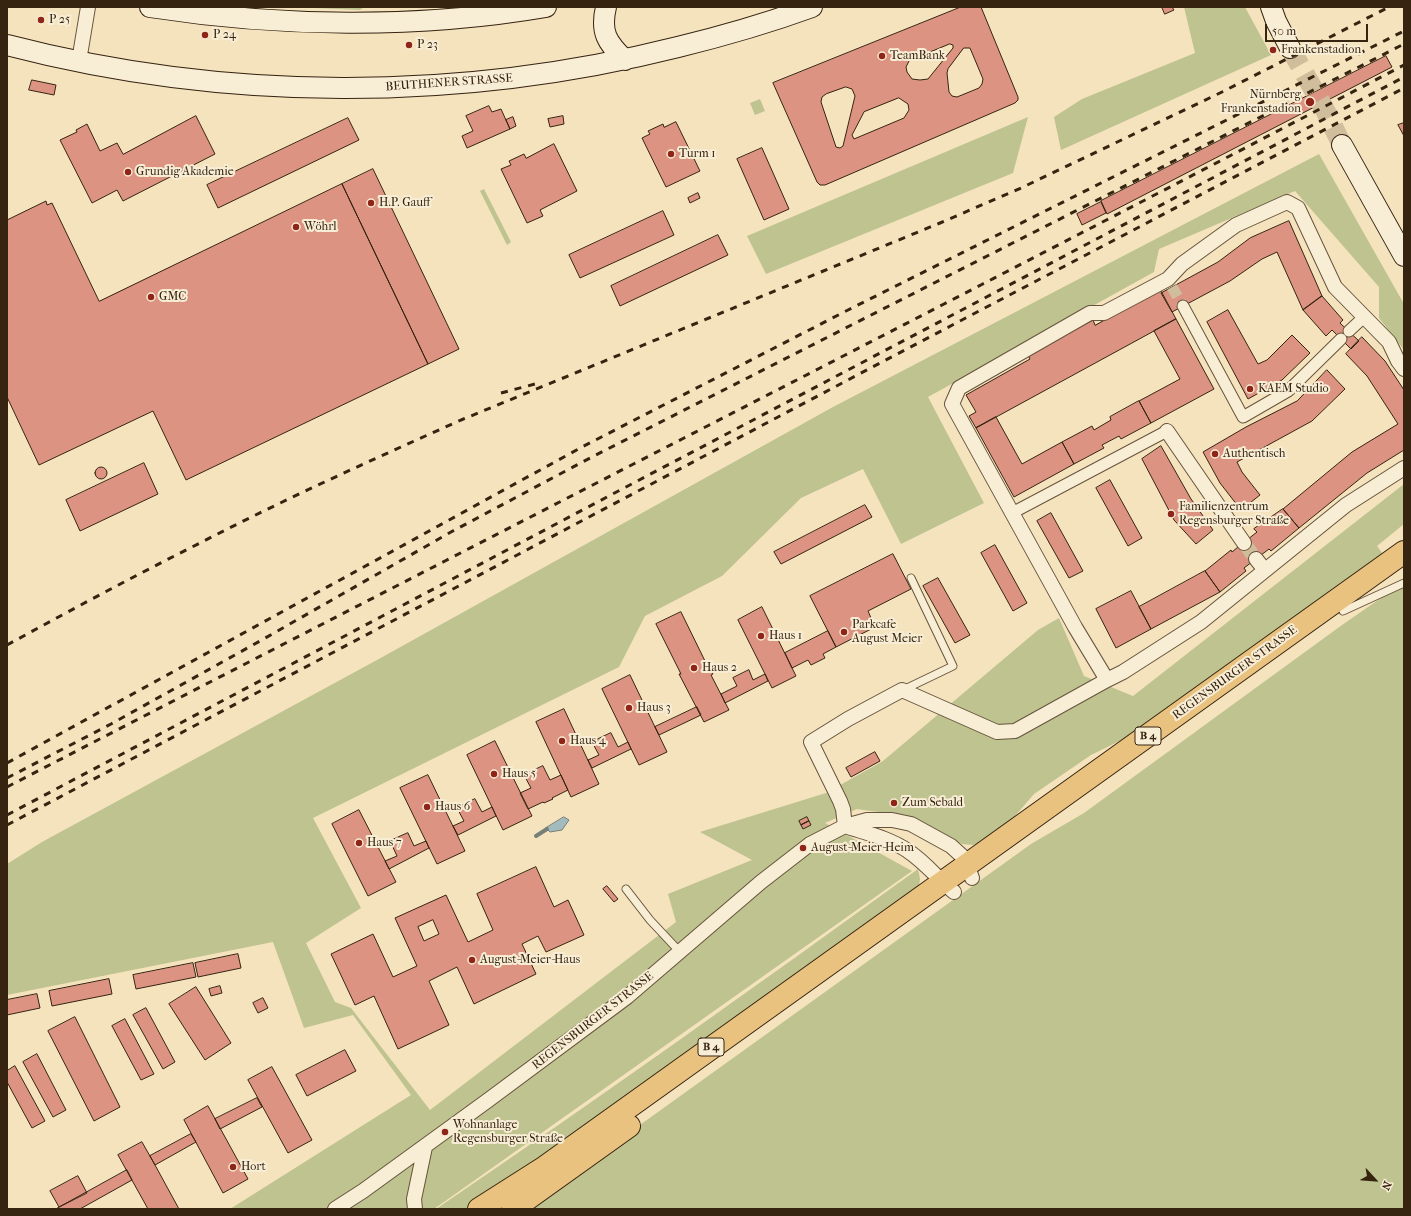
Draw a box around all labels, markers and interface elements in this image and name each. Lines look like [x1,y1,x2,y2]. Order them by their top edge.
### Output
place label: P 25 [49,13,70,27]
marker: P 25 [36,15,46,25]
scale bar [1267,16,1370,42]
text: 50 m [1272,24,1296,38]
place label: P 24 [213,28,236,42]
marker: P 24 [200,30,210,40]
place label: P 23 [417,38,438,52]
marker: P 23 [404,40,414,50]
place label: Frankenstadion [1281,43,1361,57]
marker: Frankenstadion [1268,45,1278,55]
place label: TeamBank [890,49,945,63]
marker: TeamBank [877,51,887,61]
street label: BEUTHENER STRASSE [385,71,513,95]
place label: Nürnberg Frankenstadion [1221,88,1301,116]
marker: Nürnberg Frankenstadion [1304,96,1316,108]
place label: Turm 1 [679,147,716,161]
marker: Turm 1 [666,149,676,159]
place label: Grundig Akademie [136,165,234,179]
marker: Grundig Akademie [123,167,133,177]
place label: H.P. Gauff [379,196,430,210]
marker: H.P. Gauff [366,198,376,208]
place label: Wöhrl [304,220,337,234]
marker: Wöhrl [291,222,301,232]
place label: GMC [159,290,186,304]
marker: GMC [146,292,156,302]
place label: KAEM Studio [1258,382,1329,396]
marker: KAEM Studio [1245,384,1255,394]
place label: Authentisch [1223,447,1285,461]
marker: Authentisch [1210,449,1220,459]
place label: Familienzentrum Regensburger Straße [1179,500,1289,528]
marker: Familienzentrum Regensburger Straße [1166,509,1176,519]
place label: Parkcafe August Meier [852,618,922,646]
street label: REGENSBURGER STRASSE [1170,623,1300,723]
marker: Parkcafe August Meier [839,627,849,637]
place label: Haus 1 [769,629,802,643]
marker: Haus 1 [756,631,766,641]
place label: Haus 2 [702,661,737,675]
marker: Haus 2 [689,663,699,673]
place label: Haus 3 [637,701,671,715]
marker: Haus 3 [624,703,634,713]
road number: B 4 [1135,727,1161,745]
place label: Haus 4 [570,734,606,748]
marker: Haus 4 [557,736,567,746]
place label: Haus 5 [502,767,536,781]
marker: Haus 5 [489,769,499,779]
place label: Zum Sebald [902,796,963,810]
marker: Zum Sebald [889,798,899,808]
place label: Haus 6 [435,800,470,814]
marker: Haus 6 [422,802,432,812]
place label: Haus 7 [367,836,402,850]
marker: Haus 7 [354,838,364,848]
place label: August-Meier-Heim [811,841,914,855]
marker: August-Meier-Heim [798,843,808,853]
place label: August-Meier-Haus [480,953,580,967]
marker: August-Meier-Haus [467,955,477,965]
street label: REGENSBURGER STRASSE [529,969,657,1073]
road number: B 4 [698,1038,724,1056]
place label: Wohnanlage Regensburger Straße [453,1118,563,1146]
marker: Wohnanlage Regensburger Straße [440,1127,450,1137]
place label: Hort [241,1160,266,1174]
north arrow [1355,1160,1395,1200]
marker: Hort [228,1162,238,1172]
text: N [1379,1179,1394,1192]

